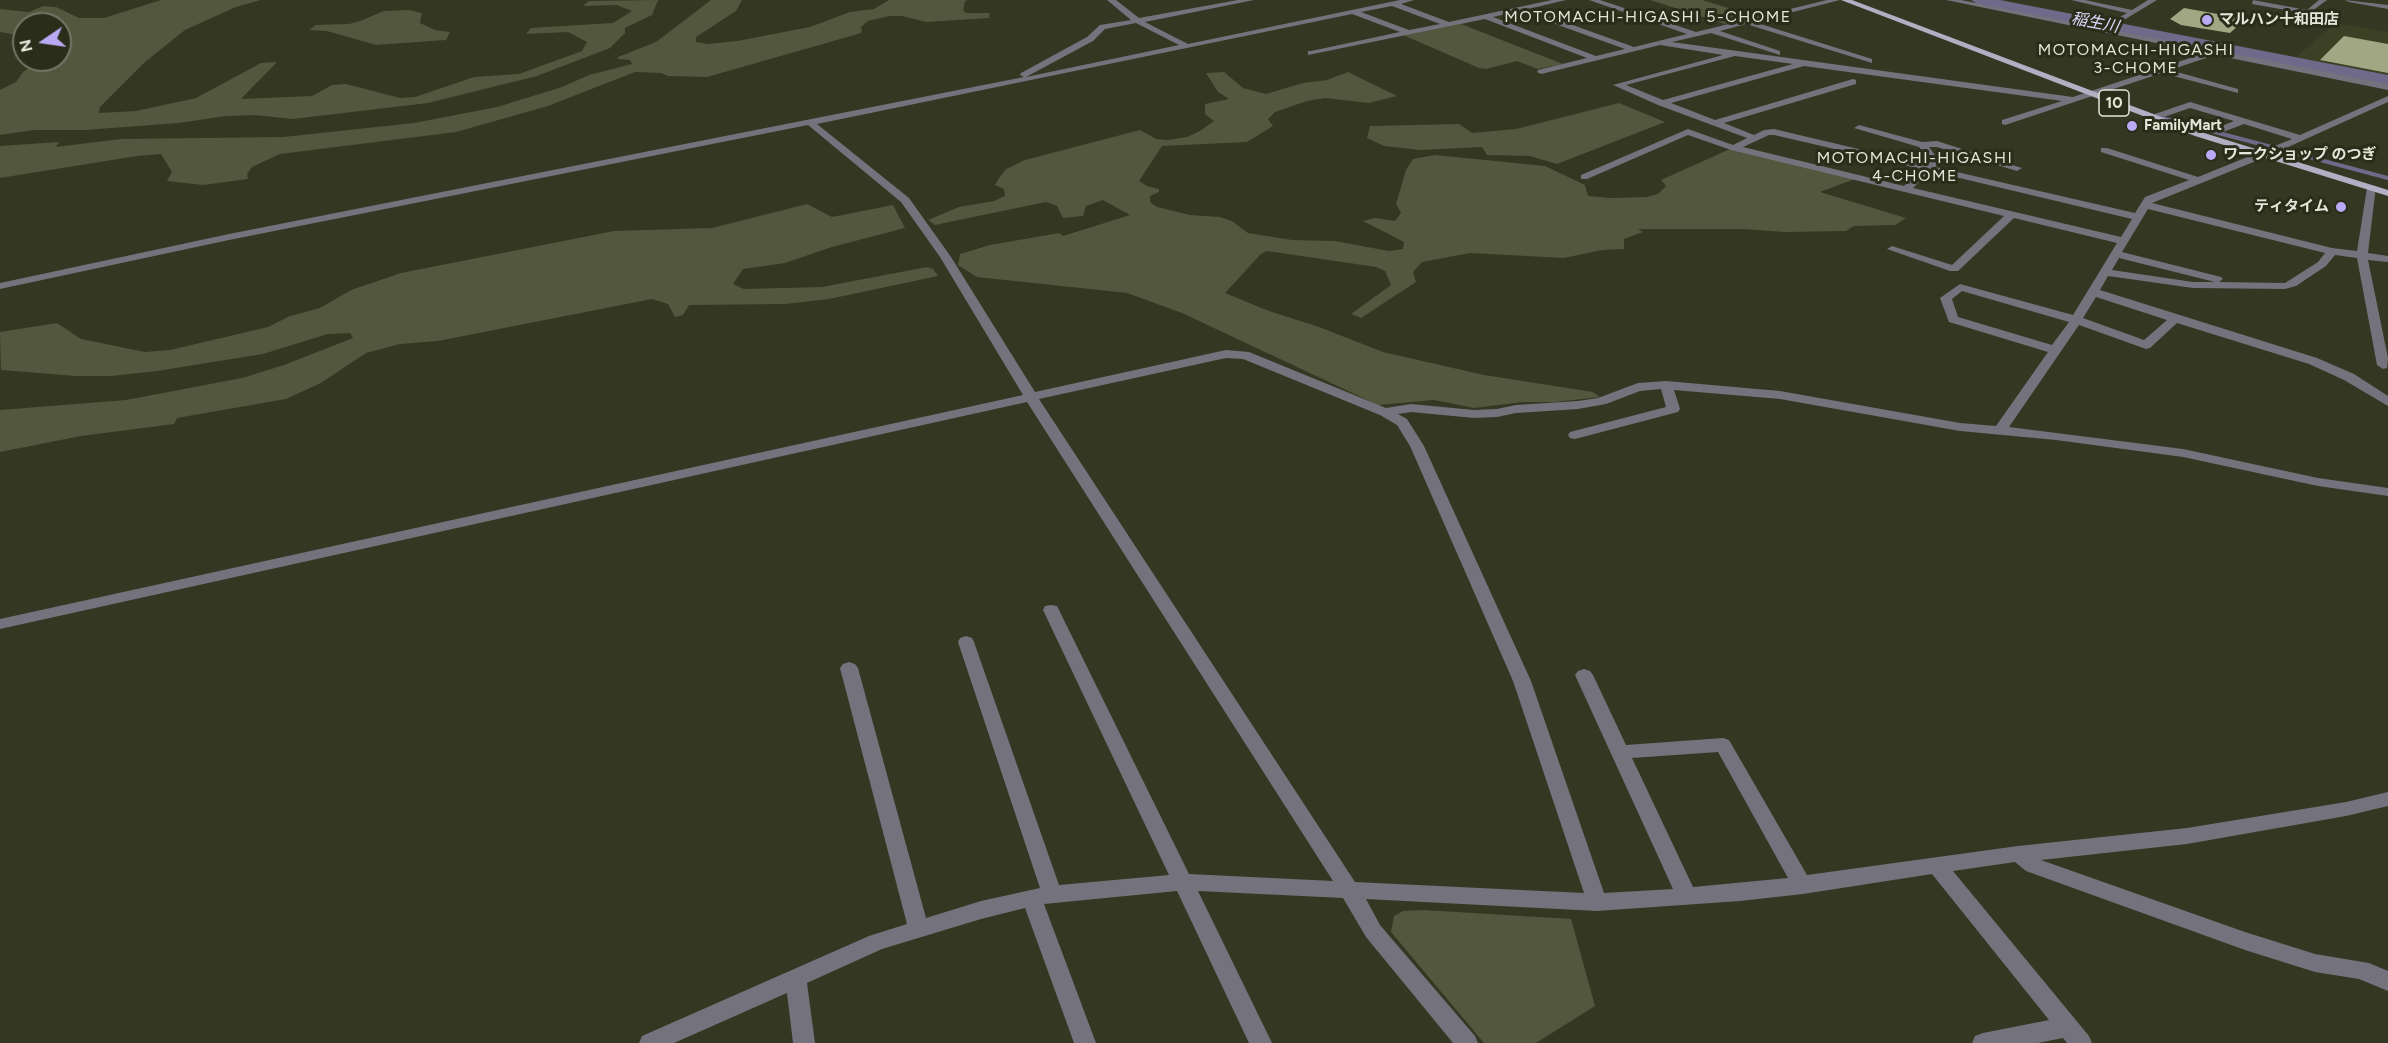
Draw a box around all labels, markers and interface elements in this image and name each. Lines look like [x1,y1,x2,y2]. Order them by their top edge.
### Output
district label: MOTOMACHI-HIGASHI 5-CHOME [1504,7,1792,27]
water label: 稲生川 [2070,9,2120,37]
place label: マルハン十和田店 [2219,11,2339,29]
north arrow [12,12,72,72]
marker: マルハン十和田店 [2200,13,2214,27]
text: N [15,38,37,54]
district label: MOTOMACHI-HIGASHI 3-CHOME [2038,40,2234,78]
road number: 10 [2099,90,2129,116]
place label: FamilyMart [2144,117,2222,135]
marker: FamilyMart [2125,119,2139,133]
place label: ワークショップ のつぎ [2223,146,2377,164]
district label: MOTOMACHI-HIGASHI 4-CHOME [1817,148,2013,186]
marker: ワークショップ のつぎ [2204,148,2218,162]
place label: ティタイム [2254,198,2329,216]
marker: ティタイム [2334,200,2348,214]

